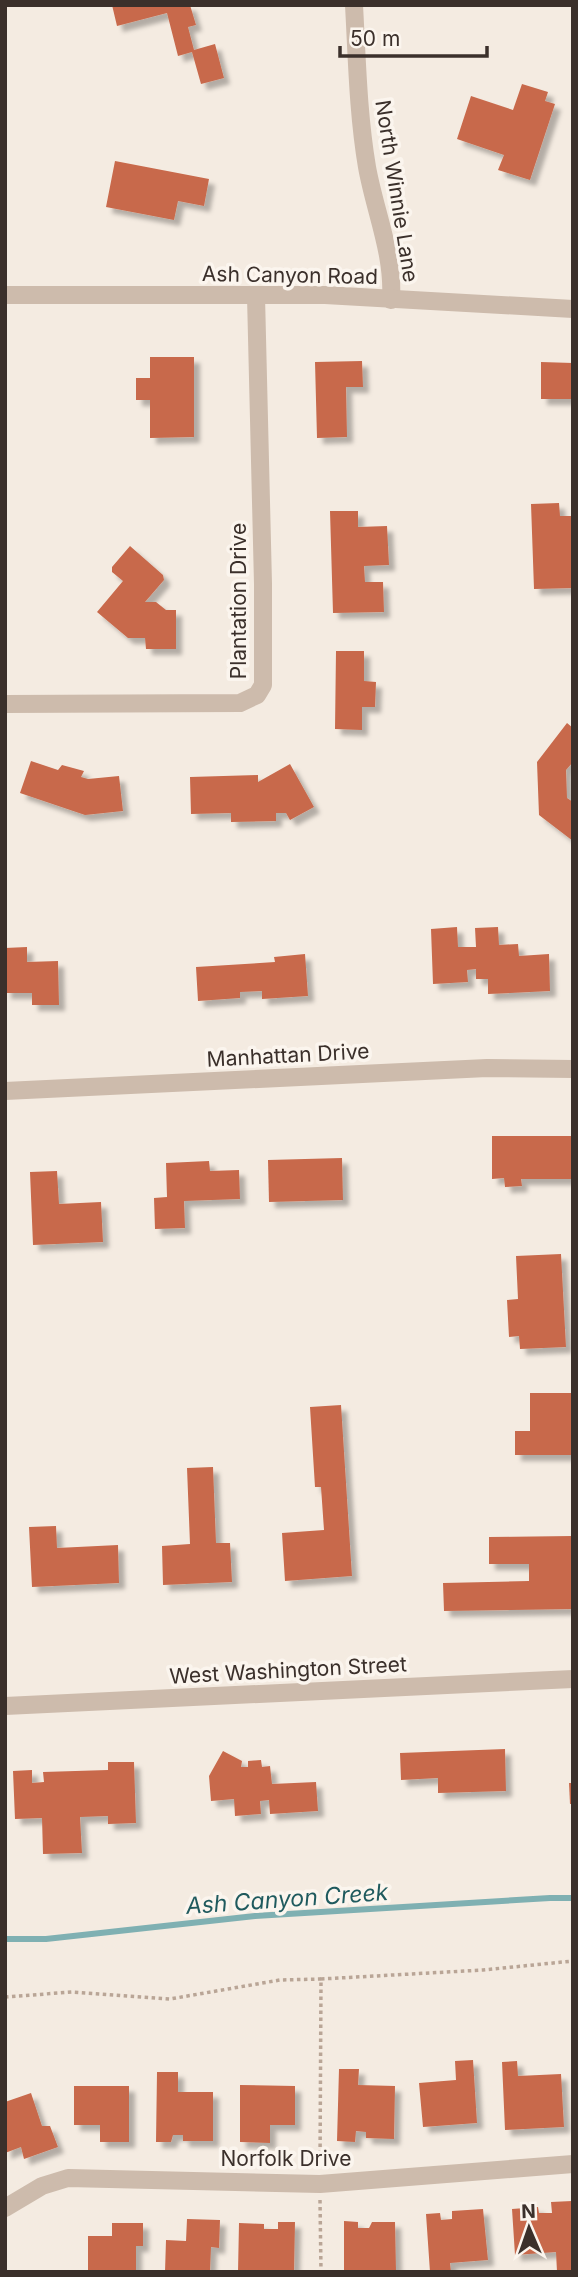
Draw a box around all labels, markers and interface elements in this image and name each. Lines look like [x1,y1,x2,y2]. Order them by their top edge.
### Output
scale bar [340,14,487,58]
text: 50 m [350,26,400,51]
street label: North Winnie Lane [370,98,424,284]
street label: Ash Canyon Road [202,261,378,289]
street label: Plantation Drive [226,523,251,679]
street label: Manhattan Drive [206,1038,370,1072]
street label: West Washington Street [169,1651,408,1689]
water label: Ash Canyon Creek [184,1878,389,1920]
street label: Norfolk Drive [220,2146,352,2171]
north arrow [494,2193,564,2263]
text: N [521,2200,536,2223]

